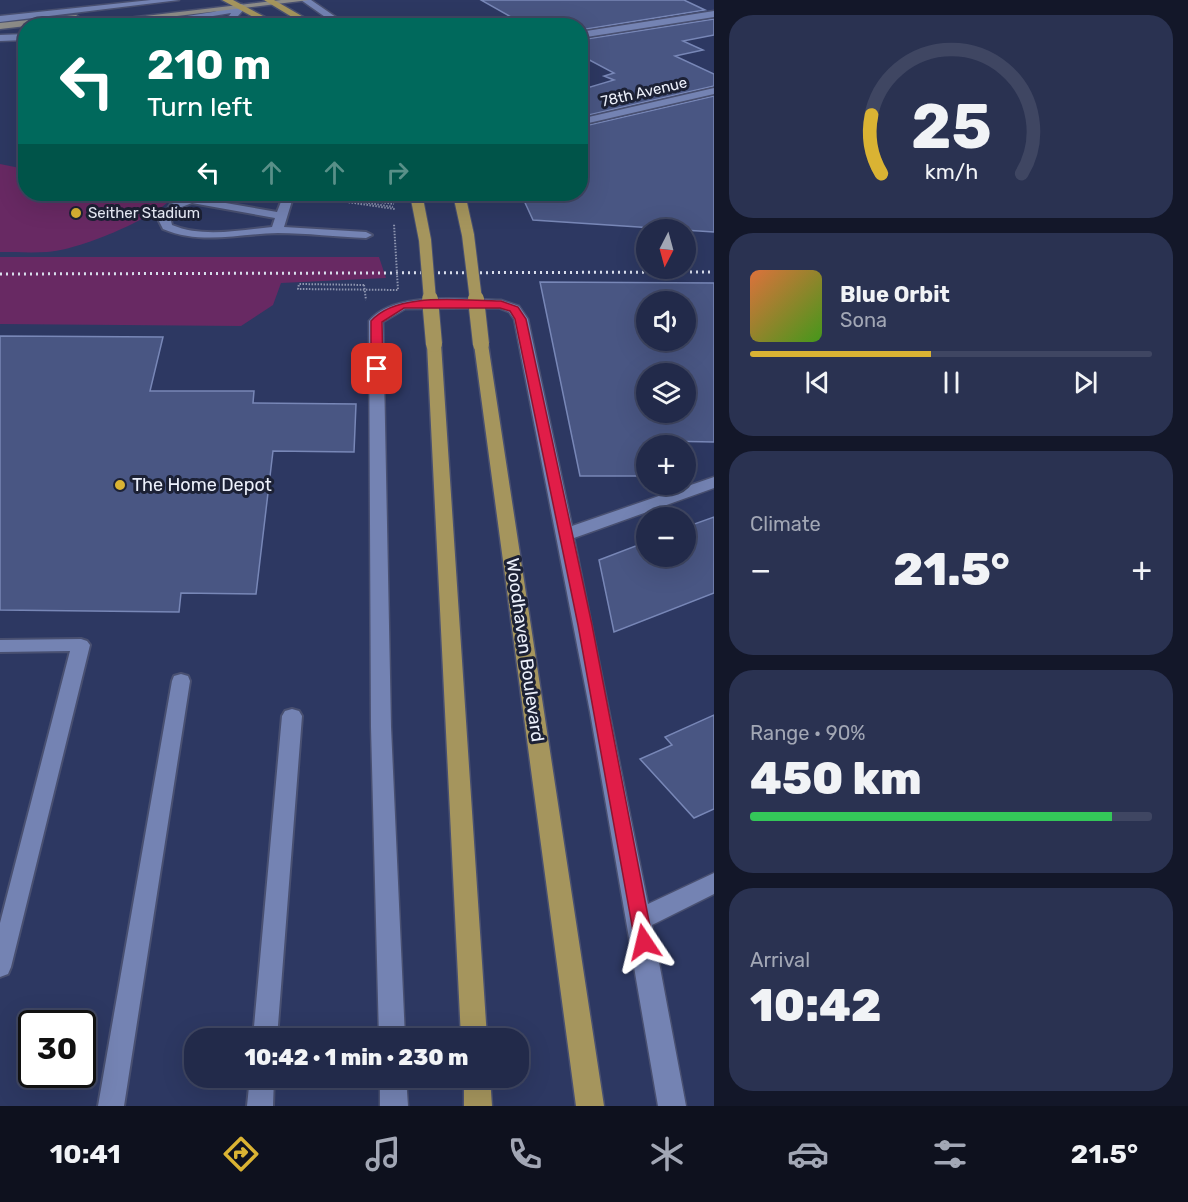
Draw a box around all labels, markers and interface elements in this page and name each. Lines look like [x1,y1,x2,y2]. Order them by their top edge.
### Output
text: 210 m [147,40,271,90]
icon: left [48,42,126,120]
street label: 78th Avenue [599,73,689,111]
text: 25 [911,90,991,164]
text: Turn left [147,91,252,123]
icon: left [192,156,225,189]
icon: ahead [255,156,288,189]
icon: ahead [318,156,351,189]
icon: right [381,156,414,189]
text: km/h [924,159,978,184]
place label: Seither Stadium [88,204,200,222]
marker: Seither Stadium [69,206,83,220]
north arrow [636,219,696,279]
map controls [636,219,696,567]
text: Blue Orbit [840,281,950,308]
button: sound [636,291,696,351]
text: Sona [840,308,887,332]
pin [351,343,402,394]
icon: arrive [360,352,393,385]
button: layers [636,363,696,423]
icon: previous [801,366,834,399]
icon: pause [935,366,968,399]
icon: next [1069,366,1102,399]
button: + [636,435,696,495]
place label: The Home Depot [132,474,272,496]
marker: The Home Depot [113,478,127,492]
button: − [636,507,696,567]
text: Climate [750,512,821,536]
text: 21.5° [893,543,1010,596]
text: − [750,550,771,589]
text: + [1131,550,1152,589]
street label: Woodhaven Boulevard [501,557,549,743]
text: Range · 90% [750,721,866,745]
text: 450 km [750,752,922,805]
position arrow [612,910,676,974]
text: Arrival [750,948,810,972]
text: 10:42 [750,979,881,1032]
speed limit sign: 30 [18,1010,96,1088]
text: 10:42 · 1 min · 230 m [244,1044,469,1071]
icon: directions [220,1133,262,1175]
icon: music [362,1133,404,1175]
icon: phone [504,1133,546,1175]
icon: climate [646,1133,688,1175]
icon: car [787,1133,829,1175]
icon: filters [929,1133,971,1175]
text: 10:41 [50,1138,121,1170]
text: 21.5° [1071,1138,1138,1170]

